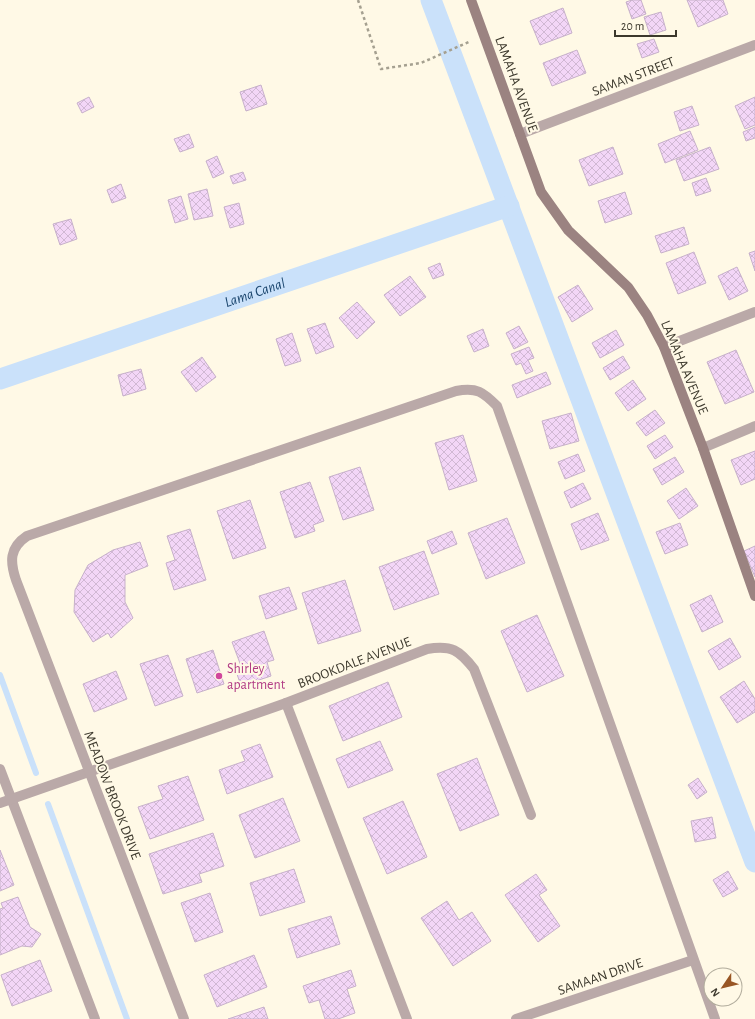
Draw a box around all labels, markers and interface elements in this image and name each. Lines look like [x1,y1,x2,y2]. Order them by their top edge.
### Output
scale bar [615,12,676,38]
text: 20 m [621,20,644,32]
street label: LAMAHA AVENUE [492,35,540,134]
street label: SAMAN STREET [590,55,677,99]
water label: Lama Canal [223,276,287,310]
street label: LAMAHA AVENUE [658,318,710,417]
street label: BROOKDALE AVENUE [296,635,413,691]
place label: Shirley apartment [227,662,286,692]
marker: Shirley apartment [214,671,224,681]
street label: MEADOW BROOK DRIVE [81,729,143,862]
street label: SAMAAN DRIVE [556,956,645,998]
north arrow [703,967,743,1007]
text: N [709,986,722,999]

